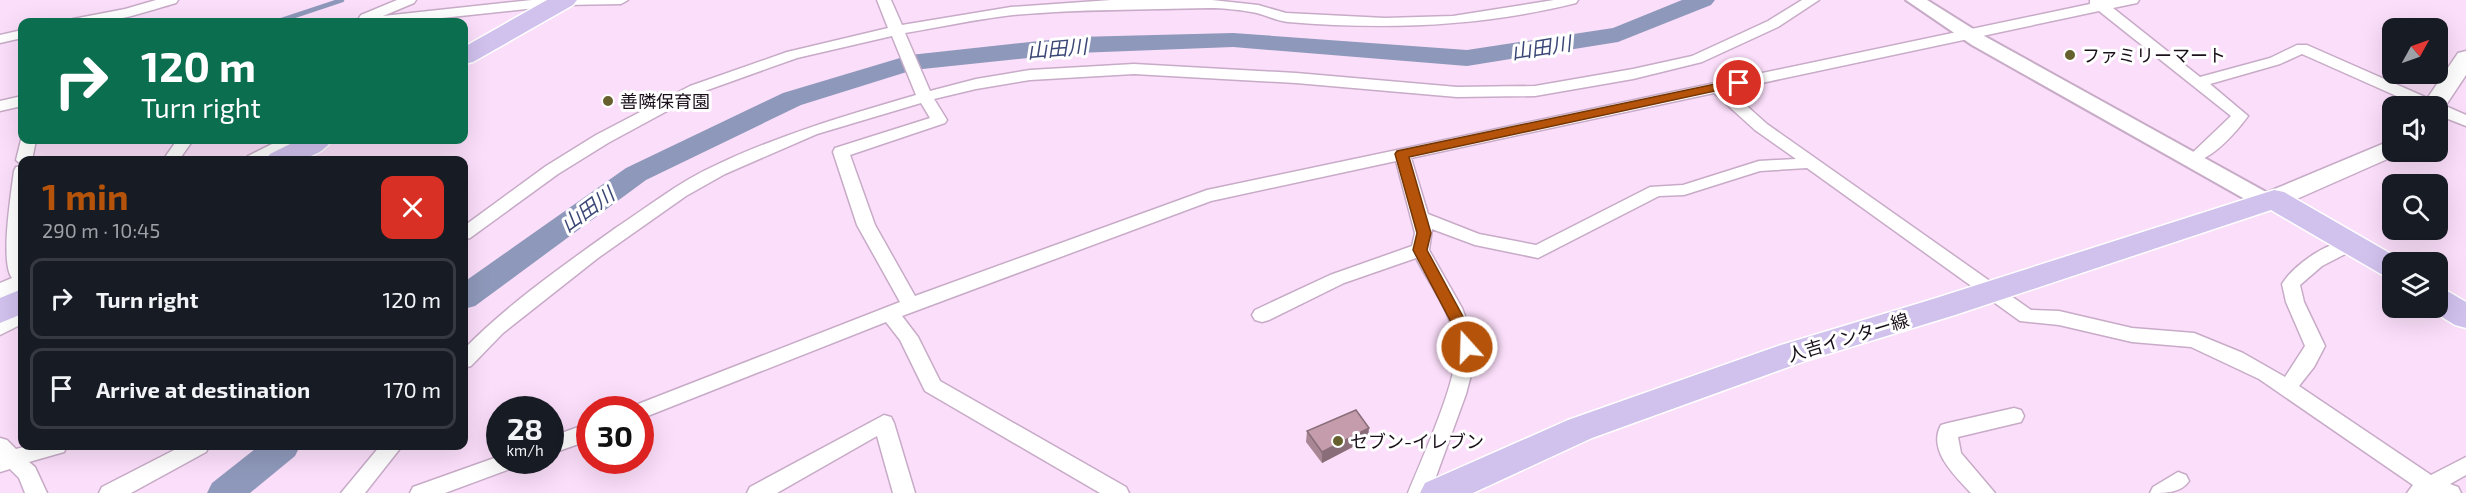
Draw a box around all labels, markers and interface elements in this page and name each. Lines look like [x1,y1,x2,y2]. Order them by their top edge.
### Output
north arrow [2382,18,2448,84]
map controls [2382,18,2448,318]
water label: 山田川 [1509,30,1574,64]
water label: 山田川 [1026,33,1090,63]
text: 120 m [141,40,256,90]
icon: right [42,42,120,120]
place label: ファミリーマート [2082,44,2226,66]
marker: ファミリーマート [2063,48,2077,62]
pin [1713,57,1764,108]
icon: arrive [1722,66,1755,99]
place label: 善隣保育園 [620,90,710,112]
text: Turn right [141,91,261,123]
marker: 善隣保育園 [601,94,615,108]
button: sound [2382,96,2448,162]
text: 1 min [42,174,129,217]
button: search [2382,174,2448,240]
button: close [381,176,444,239]
water label: 山田川 [556,180,620,236]
text: 290 m · 10:45 [42,218,160,242]
button: layers [2382,252,2448,318]
icon: right [45,282,78,315]
text: Turn right [96,286,198,312]
text: 120 m [382,286,441,312]
street label: 人吉インター線 [1785,308,1911,366]
position arrow [1435,315,1499,379]
icon: arrive [45,372,78,405]
text: Arrive at destination [96,376,310,402]
text: 170 m [384,376,441,402]
speed limit sign: 30 [576,396,654,474]
text: 28 [507,410,543,446]
place label: セブン-イレブン [1350,430,1484,452]
marker: セブン-イレブン [1331,434,1345,448]
text: km/h [506,441,544,459]

